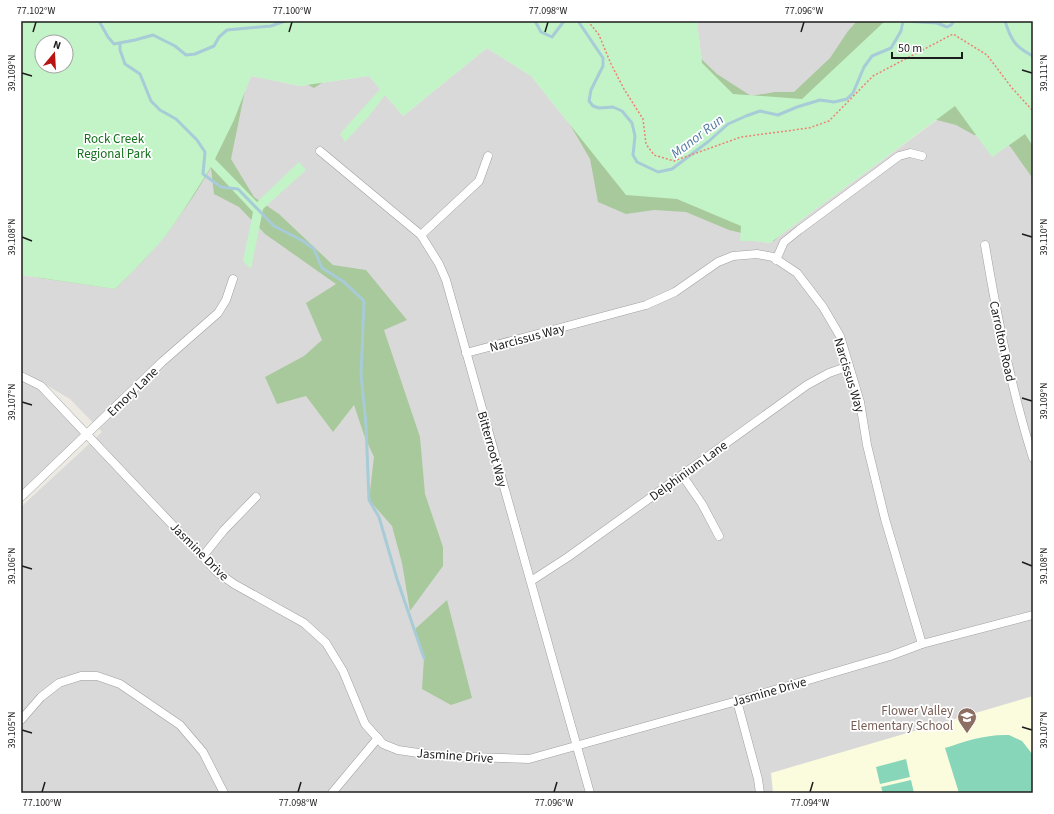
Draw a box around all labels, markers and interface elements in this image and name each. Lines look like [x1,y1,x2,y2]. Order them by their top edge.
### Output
text: 77.102°W [17,4,55,18]
text: 77.100°W [273,4,311,18]
text: 77.098°W [529,4,567,18]
text: 77.096°W [785,4,823,18]
north arrow [34,34,74,74]
scale bar [892,34,962,60]
text: N [51,37,63,53]
text: 50 m [898,40,922,57]
text: 39.109°N [5,54,19,92]
text: 39.111°N [1037,54,1051,92]
water label: Manor Run [667,110,728,163]
park label: Rock Creek Regional Park [77,130,152,163]
text: 39.108°N [5,218,19,256]
text: 39.110°N [1037,218,1051,256]
street label: Carrolton Road [985,299,1019,383]
street label: Narcissus Way [488,319,567,357]
street label: Narcissus Way [829,336,869,415]
street label: Emory Lane [103,363,162,421]
text: 39.109°N [1037,382,1051,420]
text: 39.107°N [5,383,19,421]
street label: Bitterroot Way [473,409,511,489]
street label: Delphinium Lane [646,436,731,505]
street label: Jasmine Drive [166,518,233,585]
text: 39.106°N [5,547,19,585]
text: 39.108°N [1037,547,1051,585]
street label: Jasmine Drive [730,673,809,711]
place label: Flower Valley Elementary School [851,702,953,735]
school or university icon: Flower Valley Elementary School [956,706,978,734]
text: 39.105°N [5,711,19,749]
text: 39.107°N [1037,711,1051,749]
street label: Jasmine Drive [416,744,494,768]
text: 77.100°W [23,796,61,810]
text: 77.098°W [279,796,317,810]
text: 77.096°W [535,796,573,810]
text: 77.094°W [791,796,829,810]

